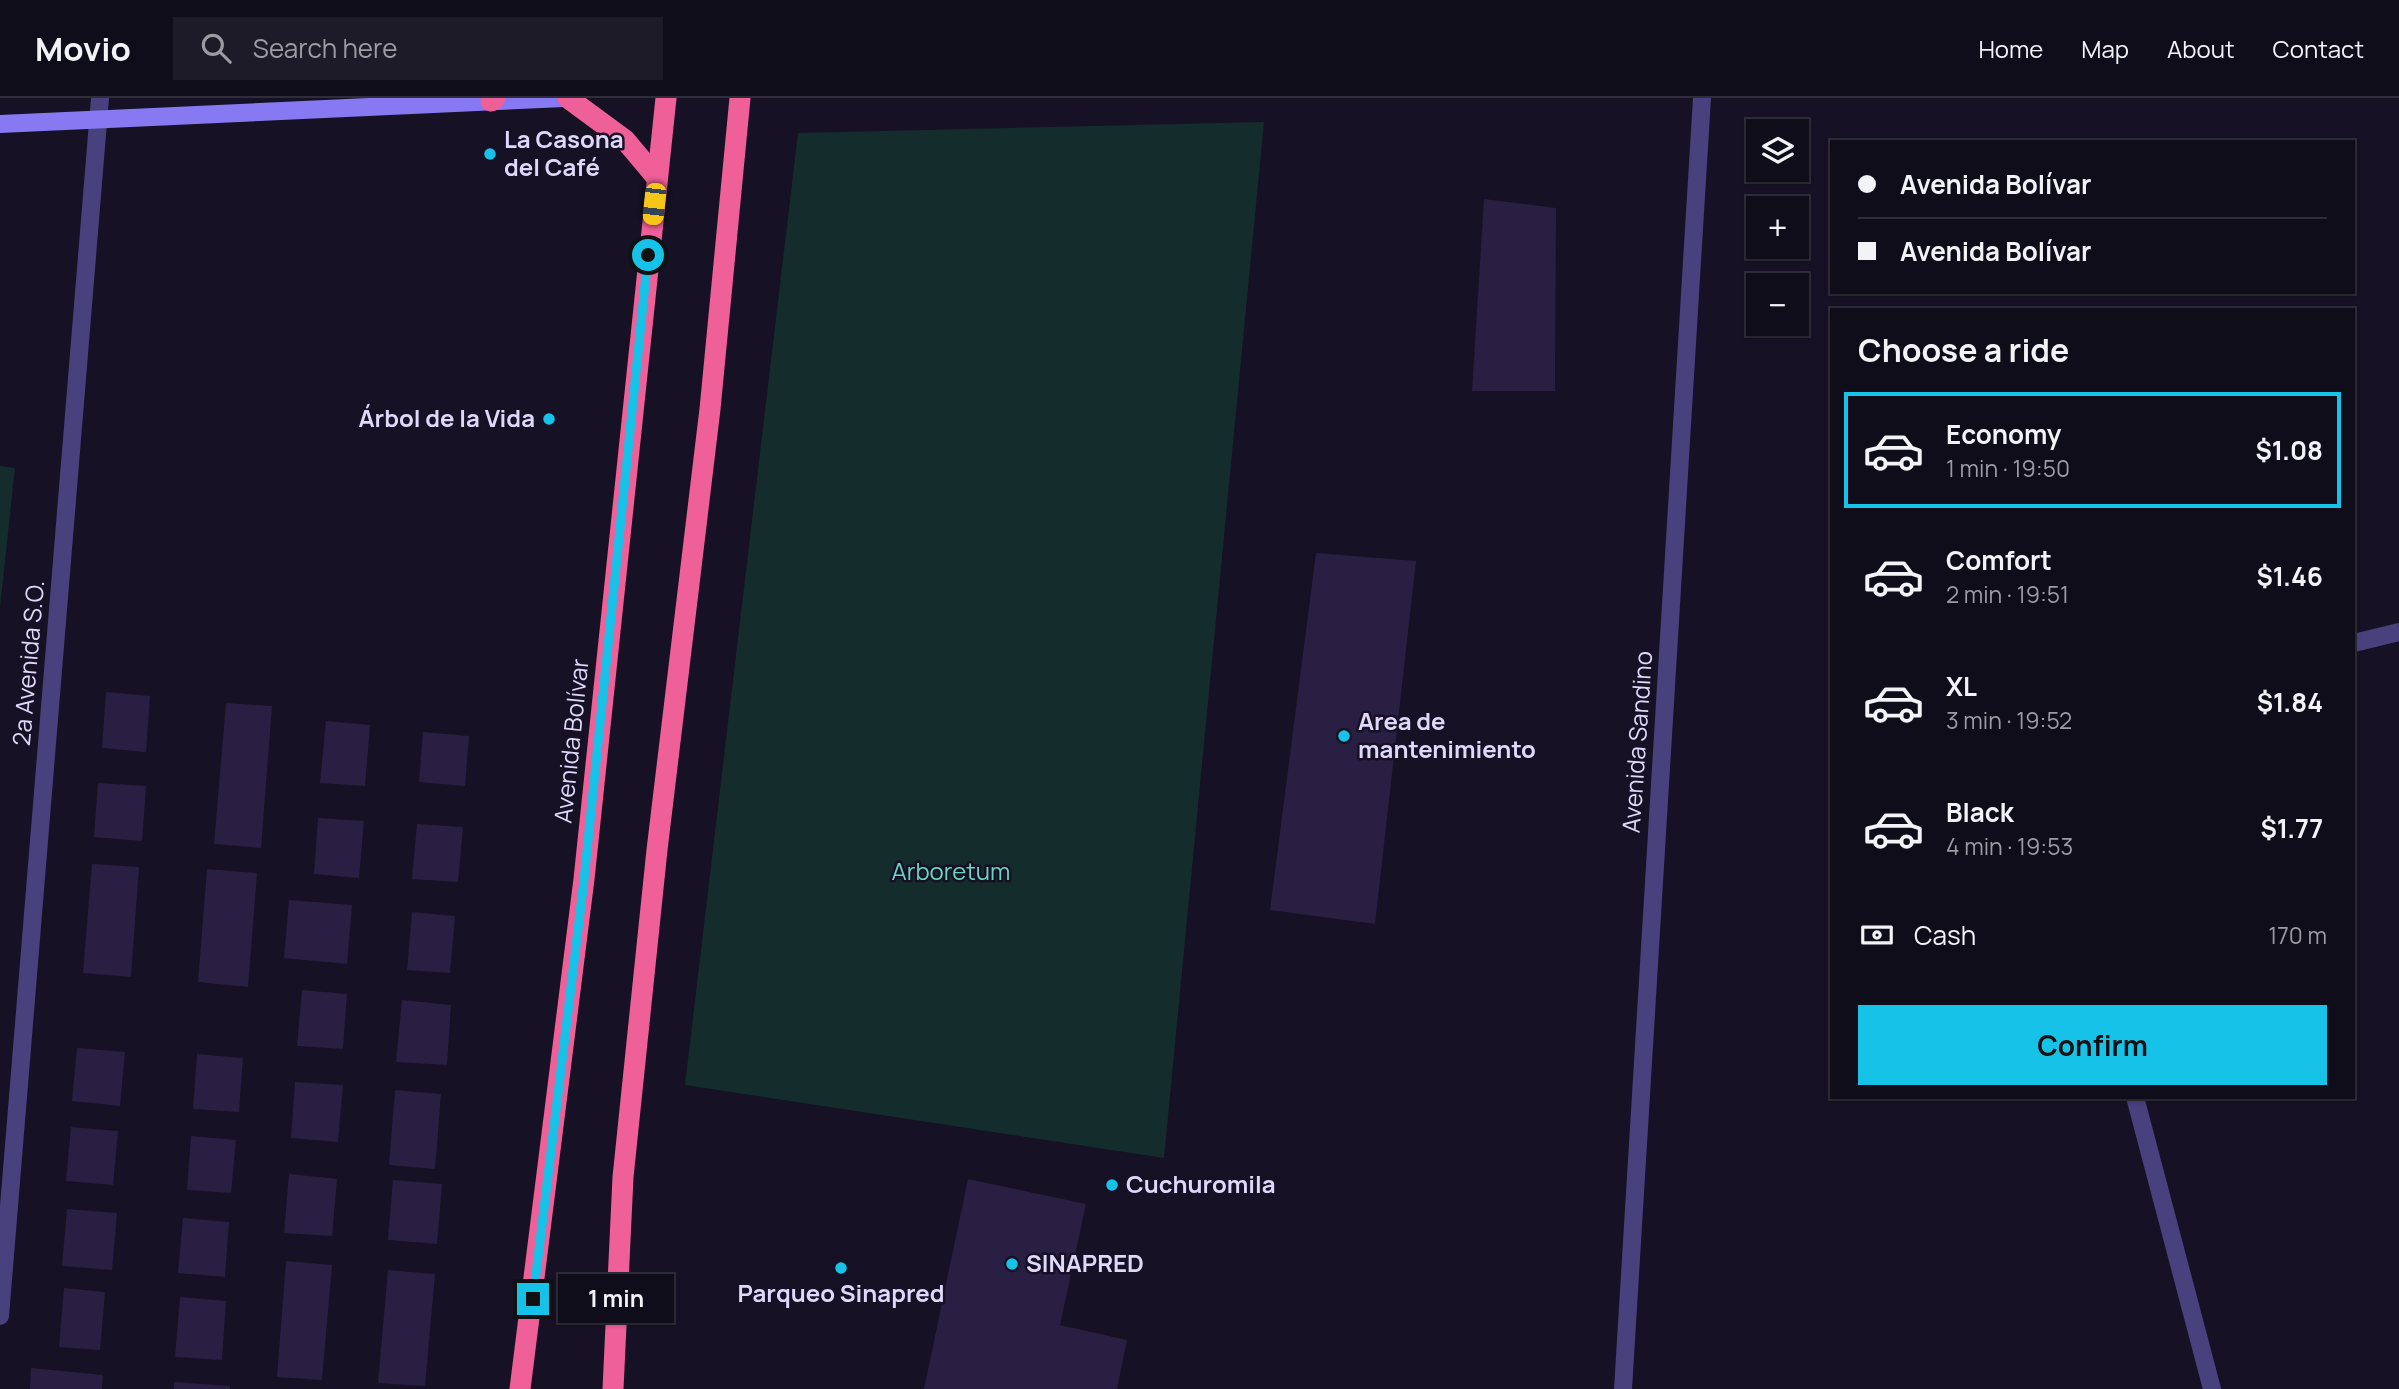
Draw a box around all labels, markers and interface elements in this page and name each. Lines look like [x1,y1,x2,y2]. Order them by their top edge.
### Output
search box [173,17,663,80]
text: Movio [35,26,131,71]
icon: search [197,29,235,67]
text: Search here [253,30,397,66]
text: Home [1978,32,2043,65]
text: Map [2081,32,2129,65]
text: About [2167,32,2235,65]
text: Contact [2273,32,2364,65]
map controls [1746,119,1809,336]
button: layers [1746,119,1809,182]
place label: La Casona del Café [504,122,624,183]
marker: La Casona del Café [482,146,498,162]
text: Avenida Bolívar [1900,166,2091,202]
car [642,182,667,226]
button: + [1746,196,1809,259]
text: Avenida Bolívar [1900,233,2091,269]
route start [632,239,664,271]
button: − [1746,273,1809,336]
text: Choose a ride [1858,328,2069,372]
place label: Árbol de la Vida [359,401,535,434]
marker: Árbol de la Vida [541,411,557,427]
text: Economy [1946,416,2061,452]
icon: car [1862,419,1925,482]
text: $1.08 [2255,432,2323,468]
text: 1 min · 19:50 [1946,452,2070,484]
text: Comfort [1946,542,2052,578]
icon: car [1862,545,1925,608]
text: $1.46 [2256,558,2323,594]
text: 2 min · 19:51 [1946,578,2069,610]
street label: 2a Avenida S.O. [4,579,51,747]
street label: Avenida Sandino [1614,650,1659,834]
street label: Avenida Bolívar [545,657,596,825]
text: XL [1946,668,1977,704]
icon: car [1862,671,1925,734]
text: $1.84 [2257,684,2323,720]
place label: Area de mantenimiento [1358,704,1536,765]
text: 3 min · 19:52 [1946,704,2072,736]
marker: Area de mantenimiento [1336,728,1352,744]
text: Black [1946,794,2014,830]
icon: car [1862,797,1925,860]
text: $1.77 [2261,810,2323,846]
text: 4 min · 19:53 [1946,830,2073,862]
park label: Arboretum [892,854,1010,887]
icon: cash [1858,916,1896,954]
text: Cash [1914,917,1976,953]
text: 170 m [2268,919,2327,951]
button: Confirm [1858,1005,2327,1085]
place label: Cuchuromila [1126,1167,1276,1200]
marker: Cuchuromila [1104,1177,1120,1193]
place label: SINAPRED [1026,1246,1144,1279]
marker: SINAPRED [1004,1256,1020,1272]
marker: Parqueo Sinapred [833,1260,849,1276]
callout: 1 min [558,1274,673,1324]
place label: Parqueo Sinapred [737,1276,945,1309]
text: 1 min [588,1282,644,1314]
route end [517,1283,549,1315]

